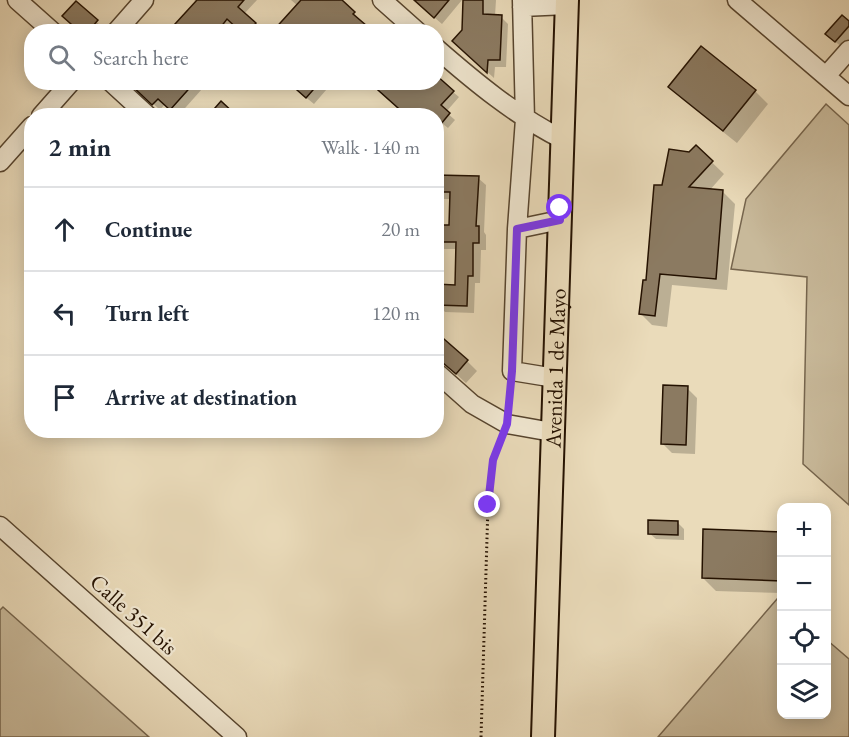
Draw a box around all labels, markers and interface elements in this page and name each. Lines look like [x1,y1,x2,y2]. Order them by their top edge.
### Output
search box [24,24,444,90]
icon: search [45,41,78,74]
text: Search here [93,43,188,72]
text: 2 min [48,130,111,164]
text: Walk · 140 m [321,134,420,160]
route start [546,194,572,220]
icon: ahead [48,213,81,246]
text: Continue [105,215,192,244]
text: 20 m [381,216,420,242]
street label: Avenida 1 de Mayo [538,288,573,450]
icon: left [48,297,81,330]
text: Turn left [105,299,189,328]
text: 120 m [372,300,420,326]
icon: arrive [48,381,81,414]
text: Arrive at destination [105,383,297,412]
route end [474,491,500,517]
map controls [777,503,831,719]
button: + [777,503,831,557]
button: − [777,557,831,611]
street label: Calle 351 bis [84,568,183,661]
button: locate [777,611,831,665]
button: layers [777,665,831,719]

